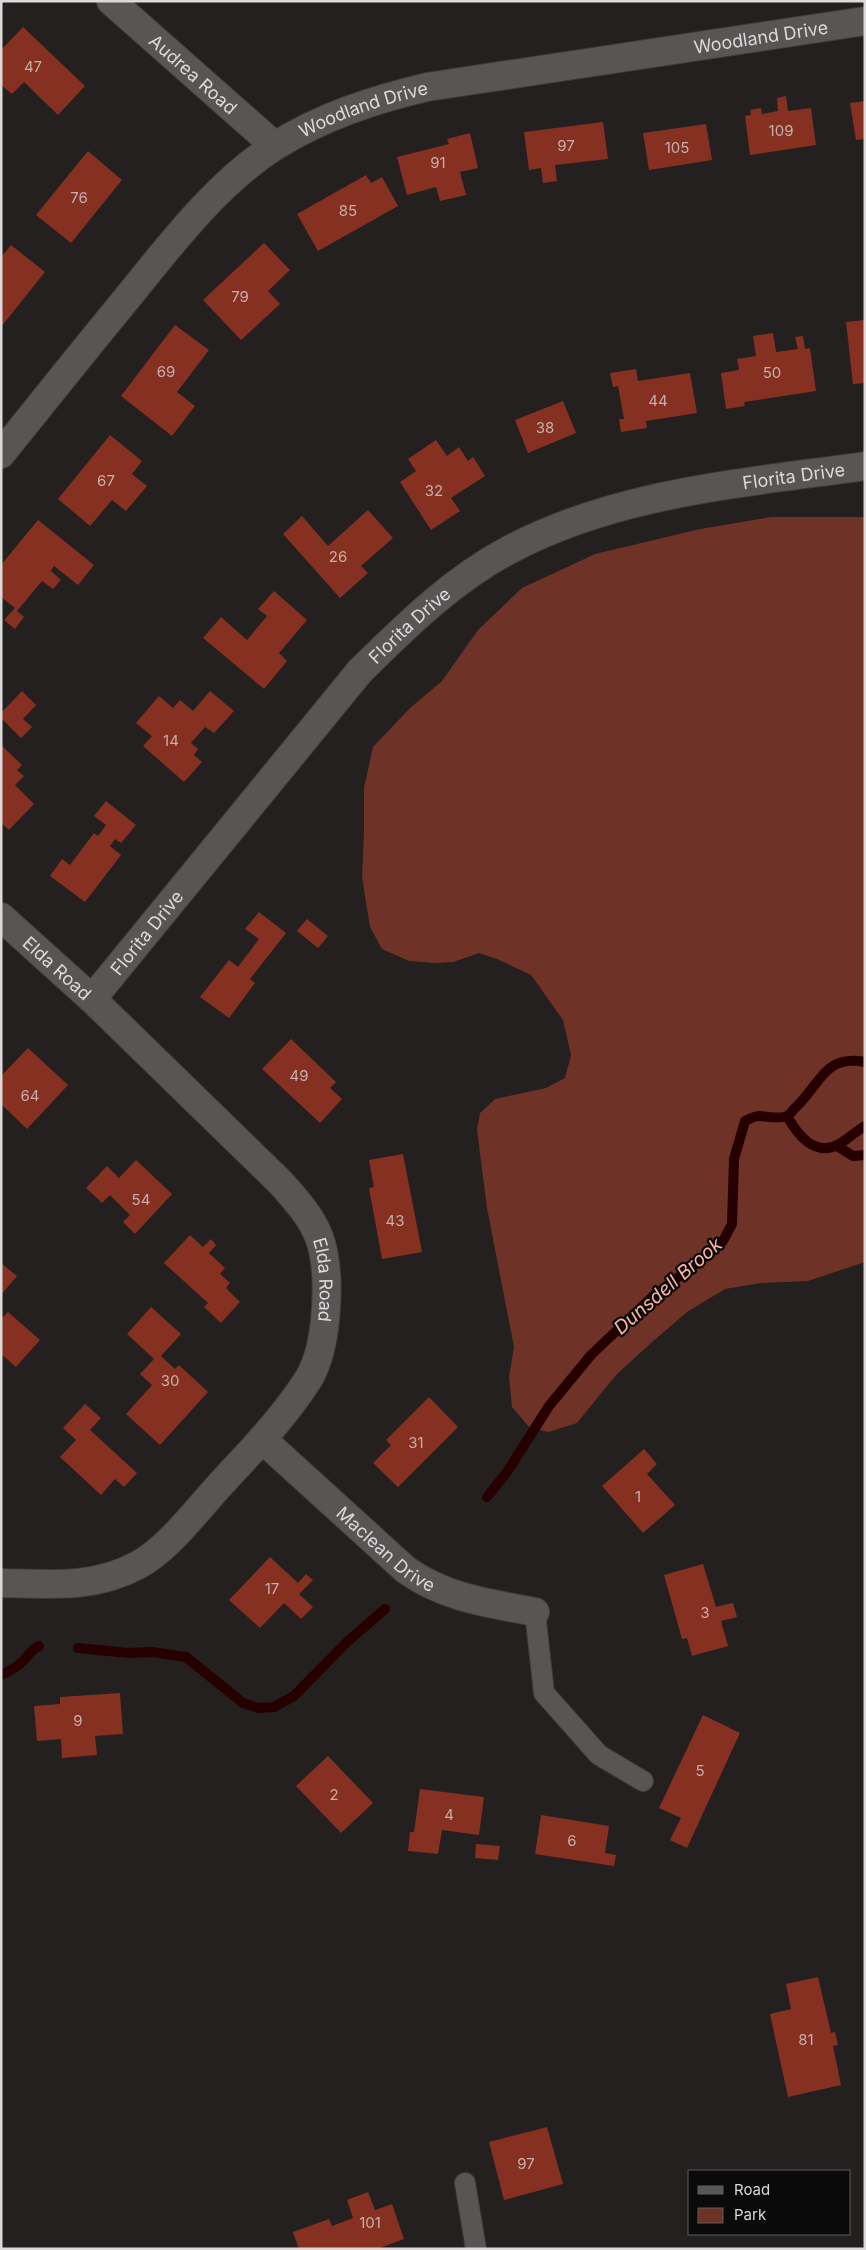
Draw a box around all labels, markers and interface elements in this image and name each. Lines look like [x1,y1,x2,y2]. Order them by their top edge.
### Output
street label: Woodland Drive [692,16,829,57]
street label: Audrea Road [145,30,242,118]
house number: 47 [24,57,42,76]
street label: Woodland Drive [295,77,430,141]
house number: 109 [769,121,793,140]
house number: 97 [557,136,575,155]
house number: 105 [665,138,689,157]
house number: 91 [430,153,446,172]
house number: 76 [70,188,88,207]
house number: 85 [339,201,357,220]
house number: 79 [231,287,249,306]
house number: 69 [157,362,175,381]
house number: 50 [763,363,781,382]
house number: 44 [648,391,668,410]
house number: 38 [536,418,554,437]
street label: Florita Drive [741,458,846,493]
house number: 67 [97,471,115,490]
house number: 32 [425,481,443,500]
house number: 26 [329,547,347,566]
street label: Florita Drive [364,582,454,667]
house number: 14 [163,731,179,750]
street label: Florita Drive [106,886,187,979]
street label: Elda Road [19,932,96,1004]
house number: 49 [290,1066,309,1085]
house number: 64 [21,1086,40,1105]
house number: 54 [132,1190,150,1209]
house number: 43 [386,1211,404,1230]
water label: Dunsdell Brook [609,1232,727,1339]
street label: Elda Road [309,1235,337,1323]
house number: 30 [161,1371,179,1390]
house number: 31 [408,1433,424,1452]
house number: 1 [635,1487,641,1506]
street label: Maclean Drive [333,1502,439,1596]
house number: 17 [265,1579,279,1598]
house number: 3 [700,1603,710,1622]
house number: 9 [73,1711,83,1730]
house number: 5 [695,1761,705,1780]
house number: 2 [329,1785,339,1804]
house number: 4 [444,1805,454,1824]
house number: 6 [567,1831,577,1850]
house number: 81 [798,2030,814,2049]
house number: 97 [517,2154,535,2173]
legend [688,2170,851,2235]
text: Road [734,2180,770,2199]
text: Park [734,2205,767,2224]
house number: 101 [359,2213,381,2232]

